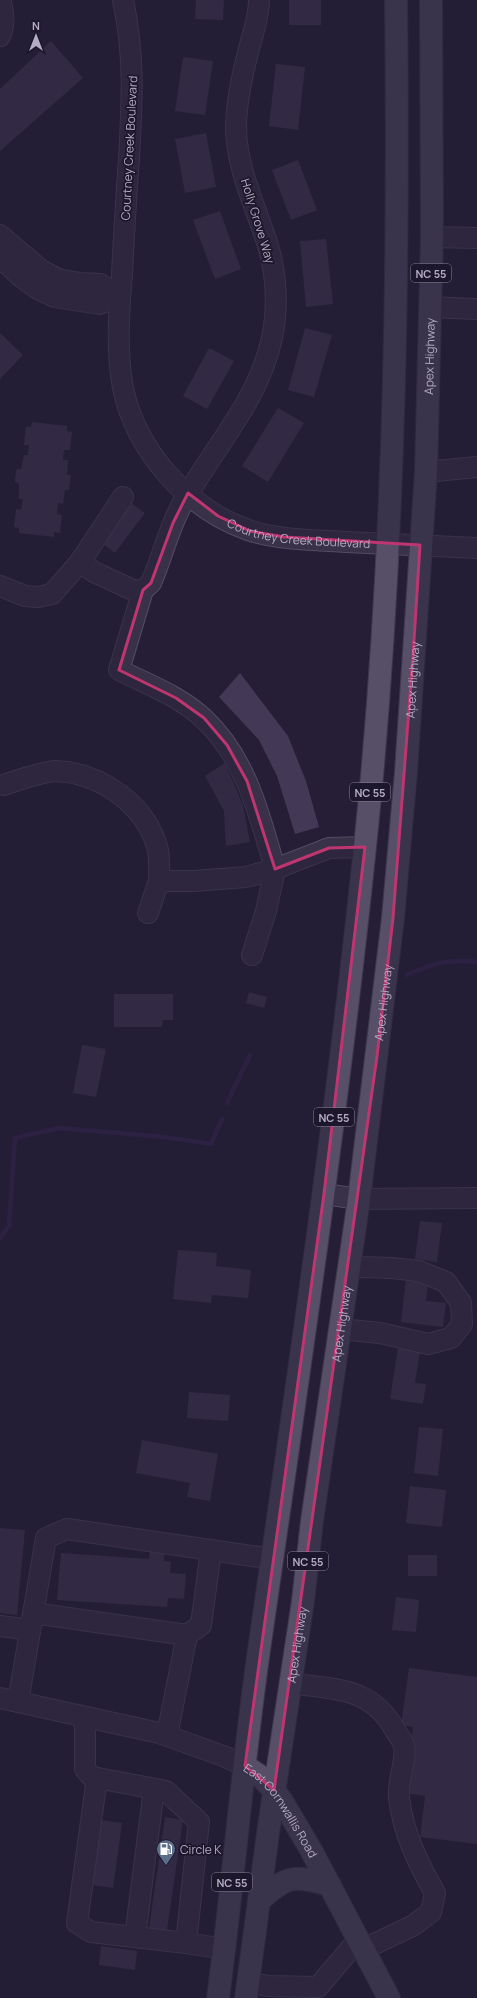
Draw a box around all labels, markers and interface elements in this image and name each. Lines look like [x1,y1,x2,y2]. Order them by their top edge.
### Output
north arrow [16,16,56,56]
text: N [32,18,40,33]
street label: Courtney Creek Boulevard [117,75,141,221]
street label: Holly Grove Way [237,177,279,266]
road number: NC 55 [411,264,451,282]
street label: Apex Highway [419,317,438,395]
street label: Courtney Creek Boulevard [224,514,371,552]
street label: Apex Highway [401,640,423,719]
road number: NC 55 [350,783,390,801]
street label: Apex Highway [370,963,396,1042]
road number: NC 55 [314,1108,354,1126]
street label: Apex Highway [327,1284,355,1363]
road number: NC 55 [288,1552,328,1570]
street label: Apex Highway [282,1605,311,1684]
street label: East Cornwallis Road [241,1759,322,1860]
fuel station icon: Circle K [155,1838,177,1866]
place label: Circle K [180,1841,222,1858]
road number: NC 55 [212,1873,252,1891]

